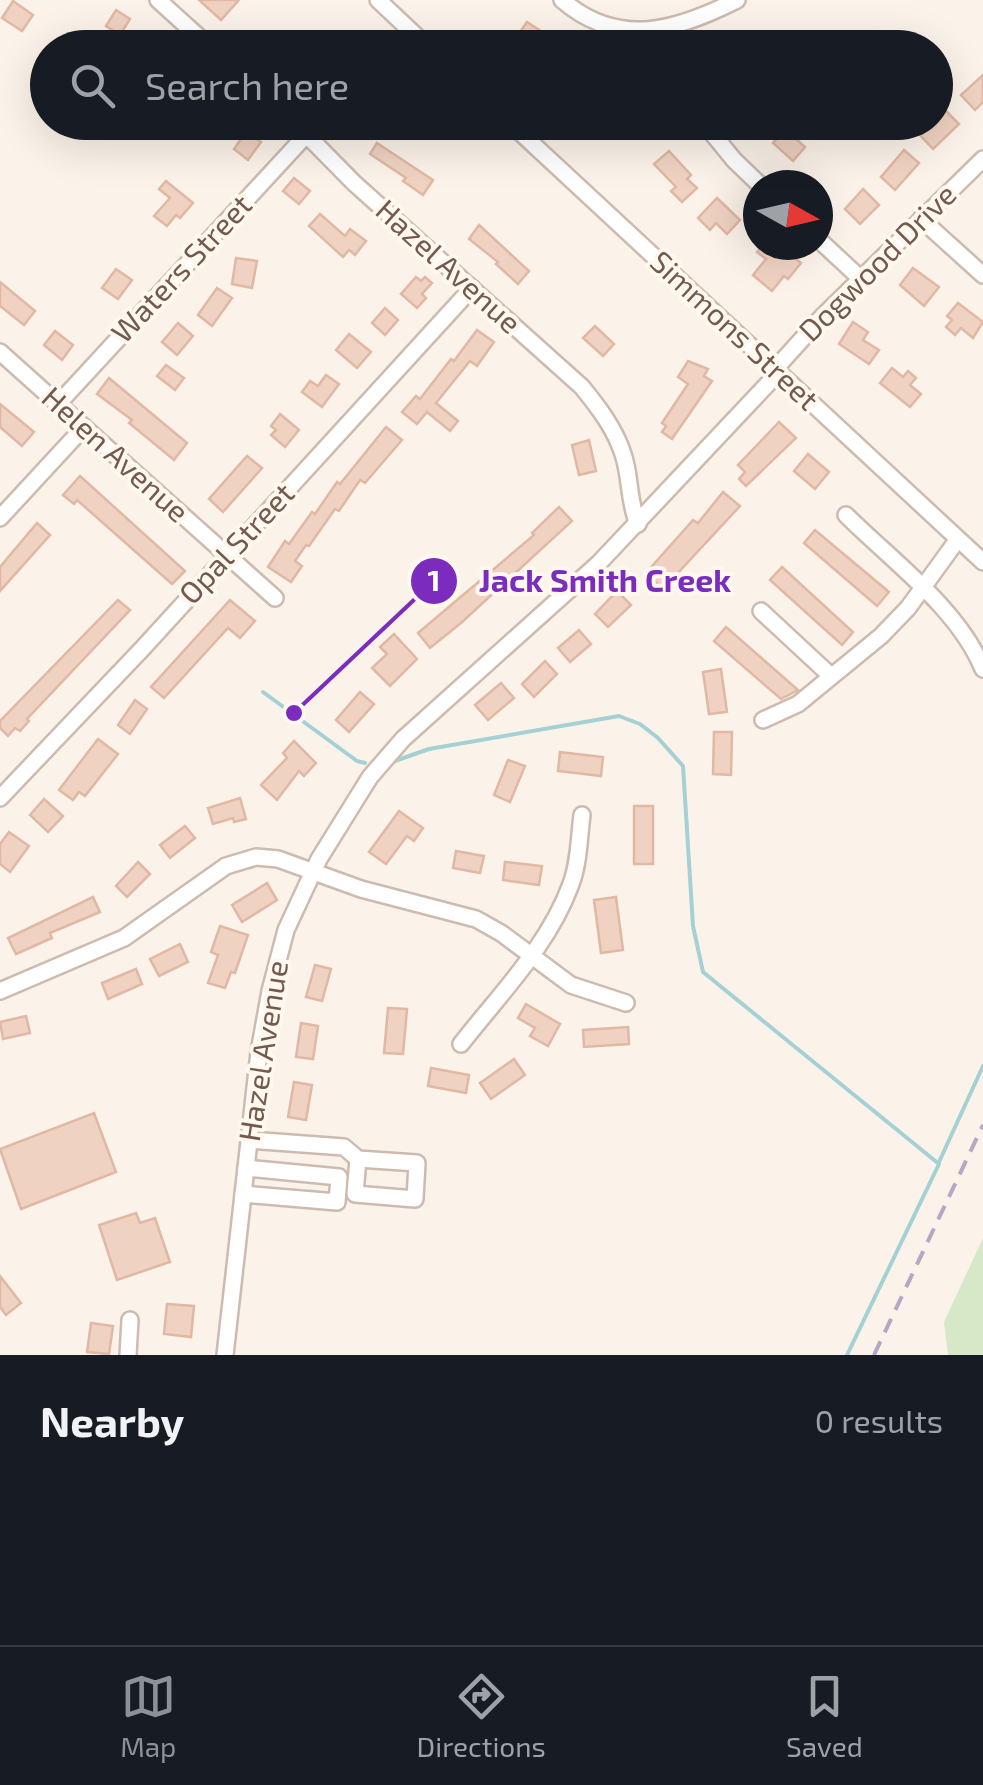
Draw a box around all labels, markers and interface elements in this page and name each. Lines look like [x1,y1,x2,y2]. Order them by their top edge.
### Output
search box [30,30,953,140]
icon: search [65,58,120,113]
text: Search here [145,62,349,108]
north arrow [743,170,833,260]
street label: Dogwood Drive [790,175,963,348]
street label: Waters Street [103,186,258,349]
street label: Hazel Avenue [369,191,529,340]
street label: Simmons Street [644,243,827,417]
street label: Helen Avenue [36,378,197,529]
street label: Opal Street [170,475,301,611]
callout: Jack Smith Creek [409,550,751,612]
text: Jack Smith Creek [479,560,731,598]
text: 1 [428,561,440,597]
street label: Hazel Avenue [230,958,294,1144]
text: Nearby [40,1395,184,1445]
text: 0 results [815,1401,943,1439]
tab: Map [120,1669,176,1763]
tab: Directions [417,1669,546,1763]
tab: Saved [786,1669,863,1763]

